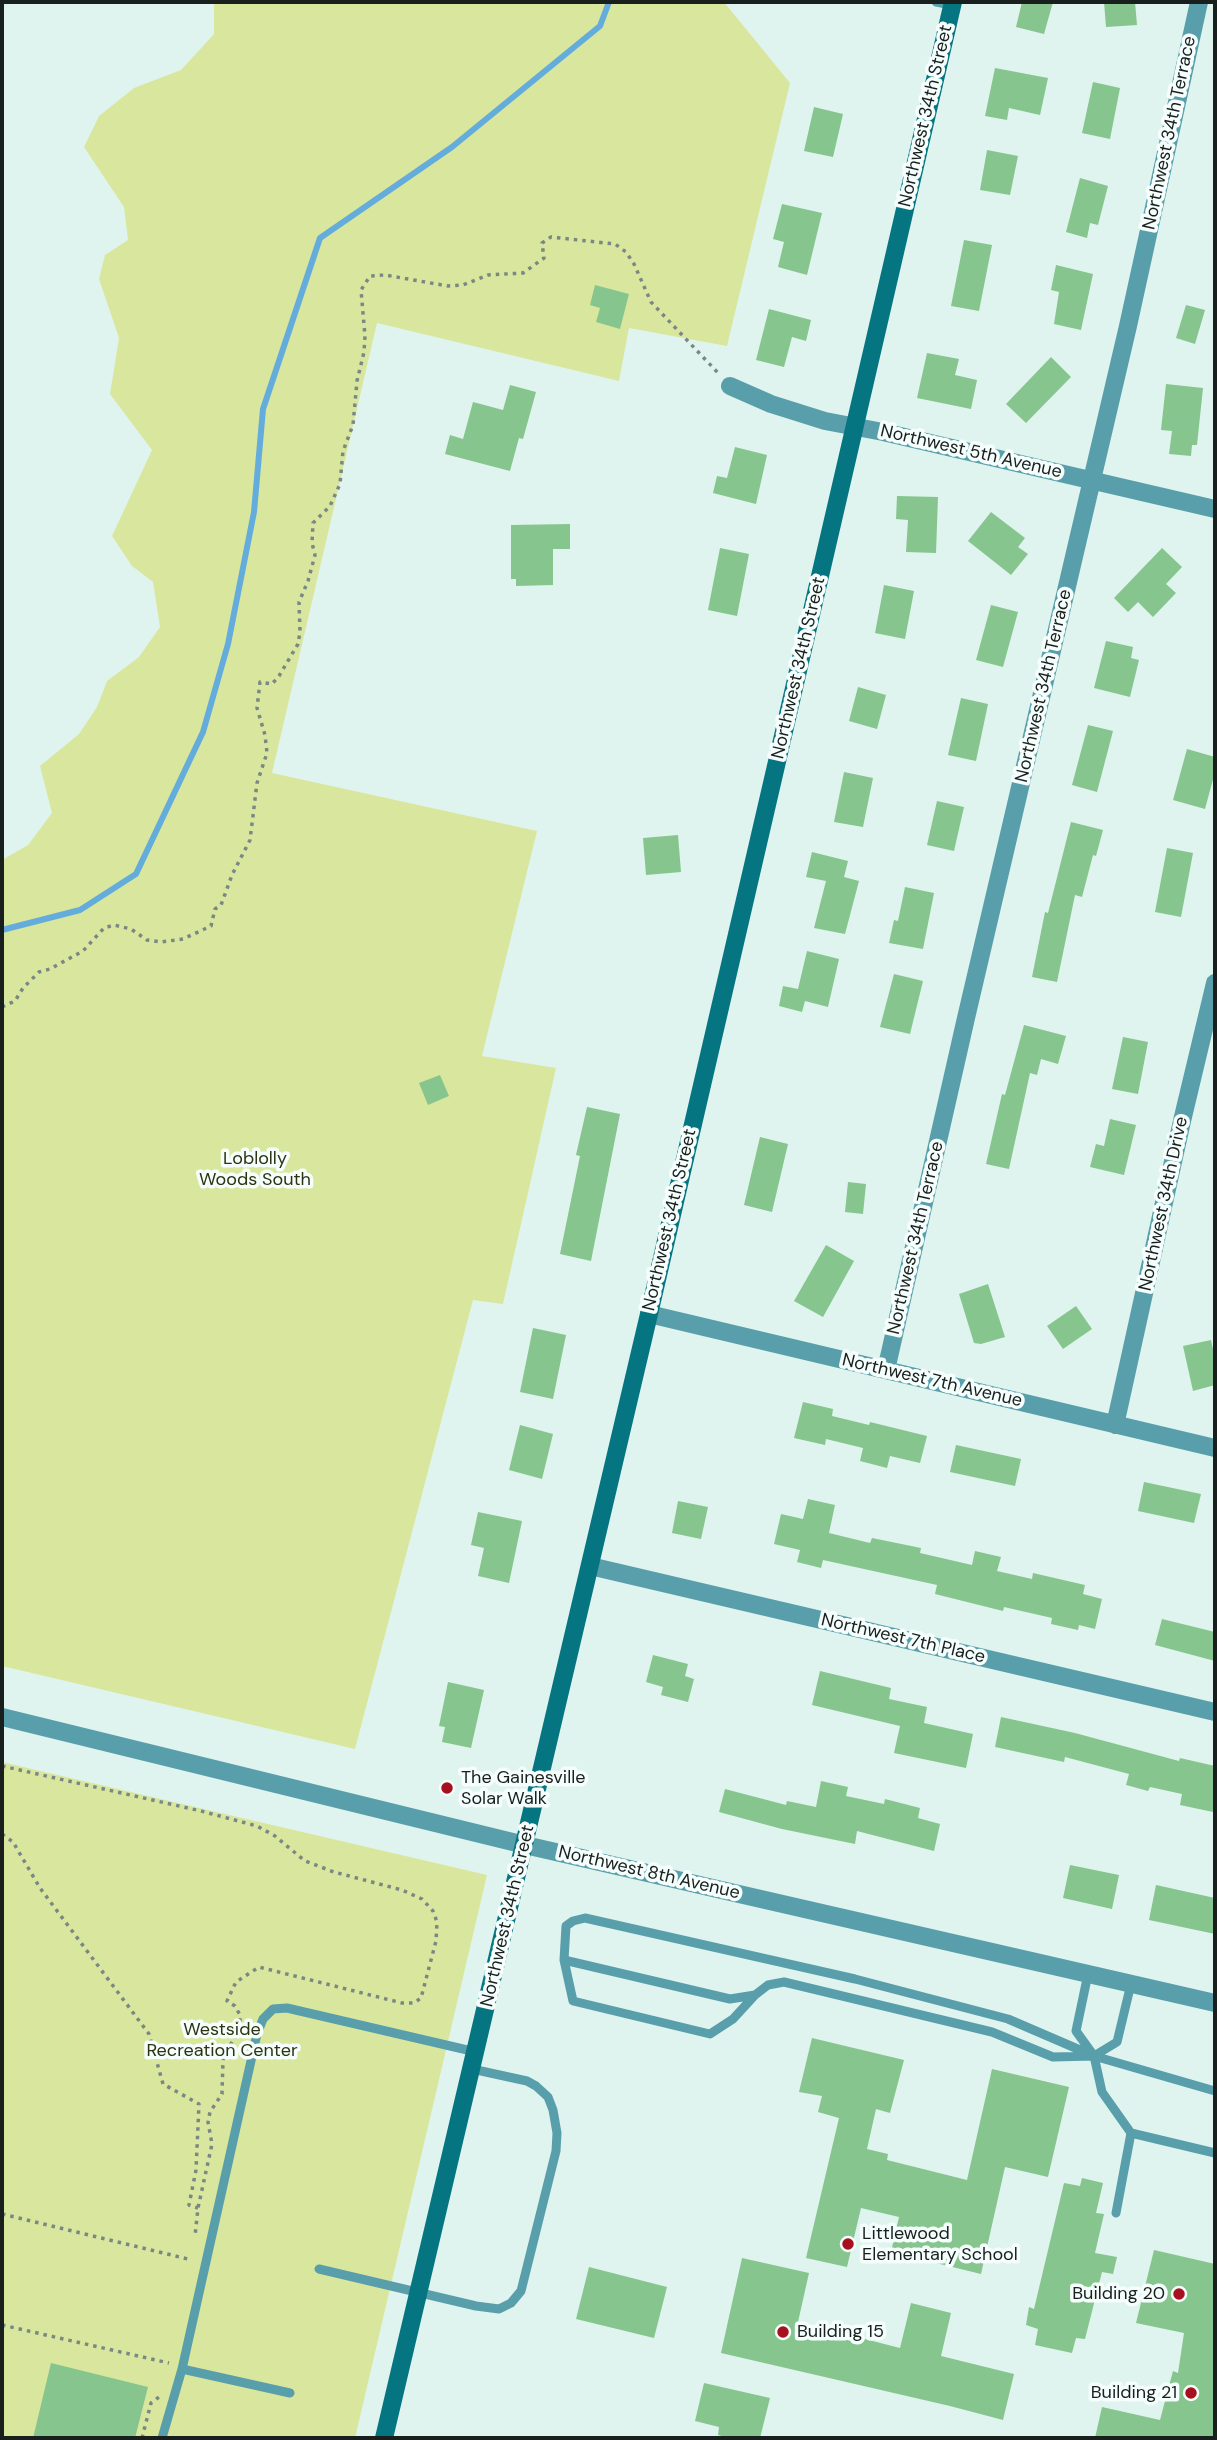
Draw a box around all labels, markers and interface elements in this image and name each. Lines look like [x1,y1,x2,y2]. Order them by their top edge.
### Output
street label: Northwest 34th Street [895,23,957,209]
street label: Northwest 34th Terrace [1139,34,1201,232]
street label: Northwest 5th Avenue [878,421,1064,483]
street label: Northwest 34th Street [768,575,830,761]
street label: Northwest 34th Terrace [1011,587,1077,785]
street label: Northwest 34th Drive [1135,1115,1193,1293]
street label: Northwest 34th Street [639,1127,701,1313]
street label: Northwest 34th Terrace [883,1139,949,1337]
park label: Loblolly Woods South [199,1148,311,1190]
street label: Northwest 7th Avenue [840,1350,1024,1412]
street label: Northwest 7th Place [819,1610,987,1668]
place label: The Gainesville Solar Walk [461,1767,585,1810]
marker: The Gainesville Solar Walk [439,1780,455,1796]
street label: Northwest 34th Street [477,1823,539,2009]
street label: Northwest 8th Avenue [556,1842,742,1904]
park label: Westside Recreation Center [146,2019,298,2062]
place label: Littlewood Elementary School [862,2223,1018,2266]
marker: Littlewood Elementary School [840,2236,856,2252]
place label: Building 20 [1072,2283,1165,2305]
marker: Building 20 [1171,2286,1187,2302]
place label: Building 15 [797,2321,884,2343]
marker: Building 15 [775,2324,791,2340]
place label: Building 21 [1091,2382,1177,2404]
marker: Building 21 [1183,2385,1199,2401]

